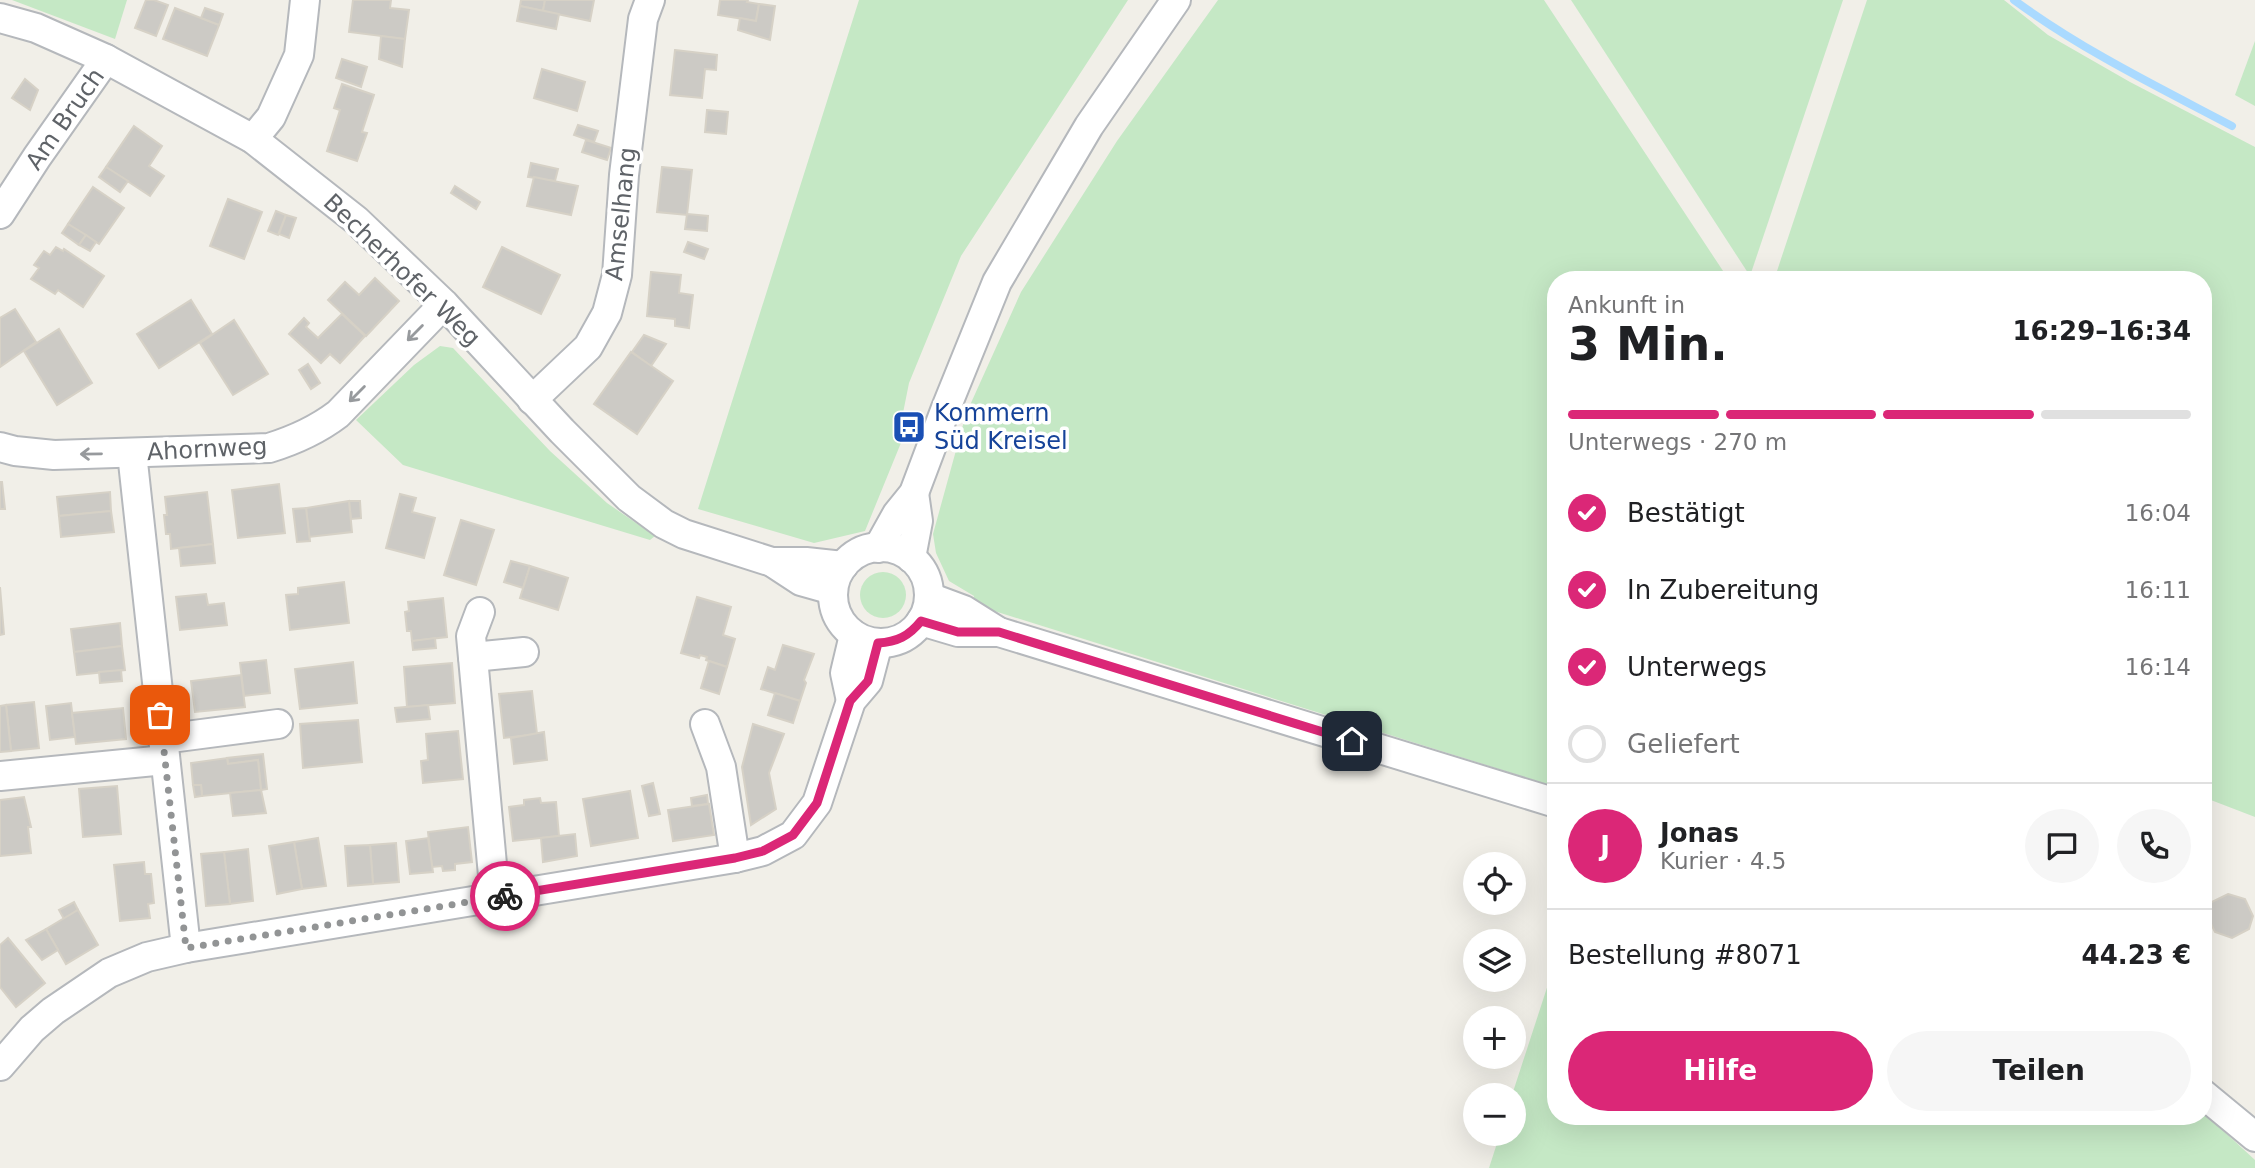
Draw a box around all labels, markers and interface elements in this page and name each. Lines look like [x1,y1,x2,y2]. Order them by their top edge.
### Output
street label: Am Bruch [20,63,110,175]
street label: Amselhang [600,146,642,282]
street label: Becherhofer Weg [318,188,486,352]
text: Ankunft in [1568,292,1685,318]
text: 16:29–16:34 [2012,316,2191,346]
text: 3 Min. [1568,317,1728,371]
one-way arrow [407,325,424,342]
one-way arrow [349,386,366,403]
place label: Kommern Süd Kreisel [934,399,1068,455]
bus stop icon: Kommern Süd Kreisel [890,408,928,446]
text: Unterwegs · 270 m [1568,429,1787,455]
street label: Ahornweg [146,432,268,466]
one-way arrow [80,447,103,460]
icon: check [1568,494,1606,532]
text: Bestätigt [1627,498,1745,528]
text: 16:04 [2125,500,2191,526]
icon: check [1568,571,1606,609]
text: In Zubereitung [1627,575,1819,605]
text: 16:11 [2125,577,2191,603]
icon: check [1568,648,1606,686]
text: Unterwegs [1627,652,1767,682]
text: 16:14 [2125,654,2191,680]
pin [130,685,190,745]
icon: bag [141,696,179,734]
pin [1322,711,1382,771]
icon: home [1333,722,1371,760]
text: Geliefert [1627,729,1740,759]
button: chat [2025,809,2099,883]
button: phone [2117,809,2191,883]
text: Jonas [1660,818,1739,848]
text: J [1600,831,1610,861]
text: Kurier · 4.5 [1660,848,1786,874]
map controls [1463,852,1526,1146]
button: locate [1463,852,1526,915]
courier [470,861,540,931]
icon: bike [486,877,524,915]
button: layers [1463,929,1526,992]
text: Bestellung #8071 [1568,940,1802,970]
text: 44.23 € [2082,940,2191,970]
button: + [1463,1006,1526,1069]
button: Hilfe [1568,1031,1873,1111]
button: Teilen [1887,1031,2191,1111]
button: − [1463,1083,1526,1146]

